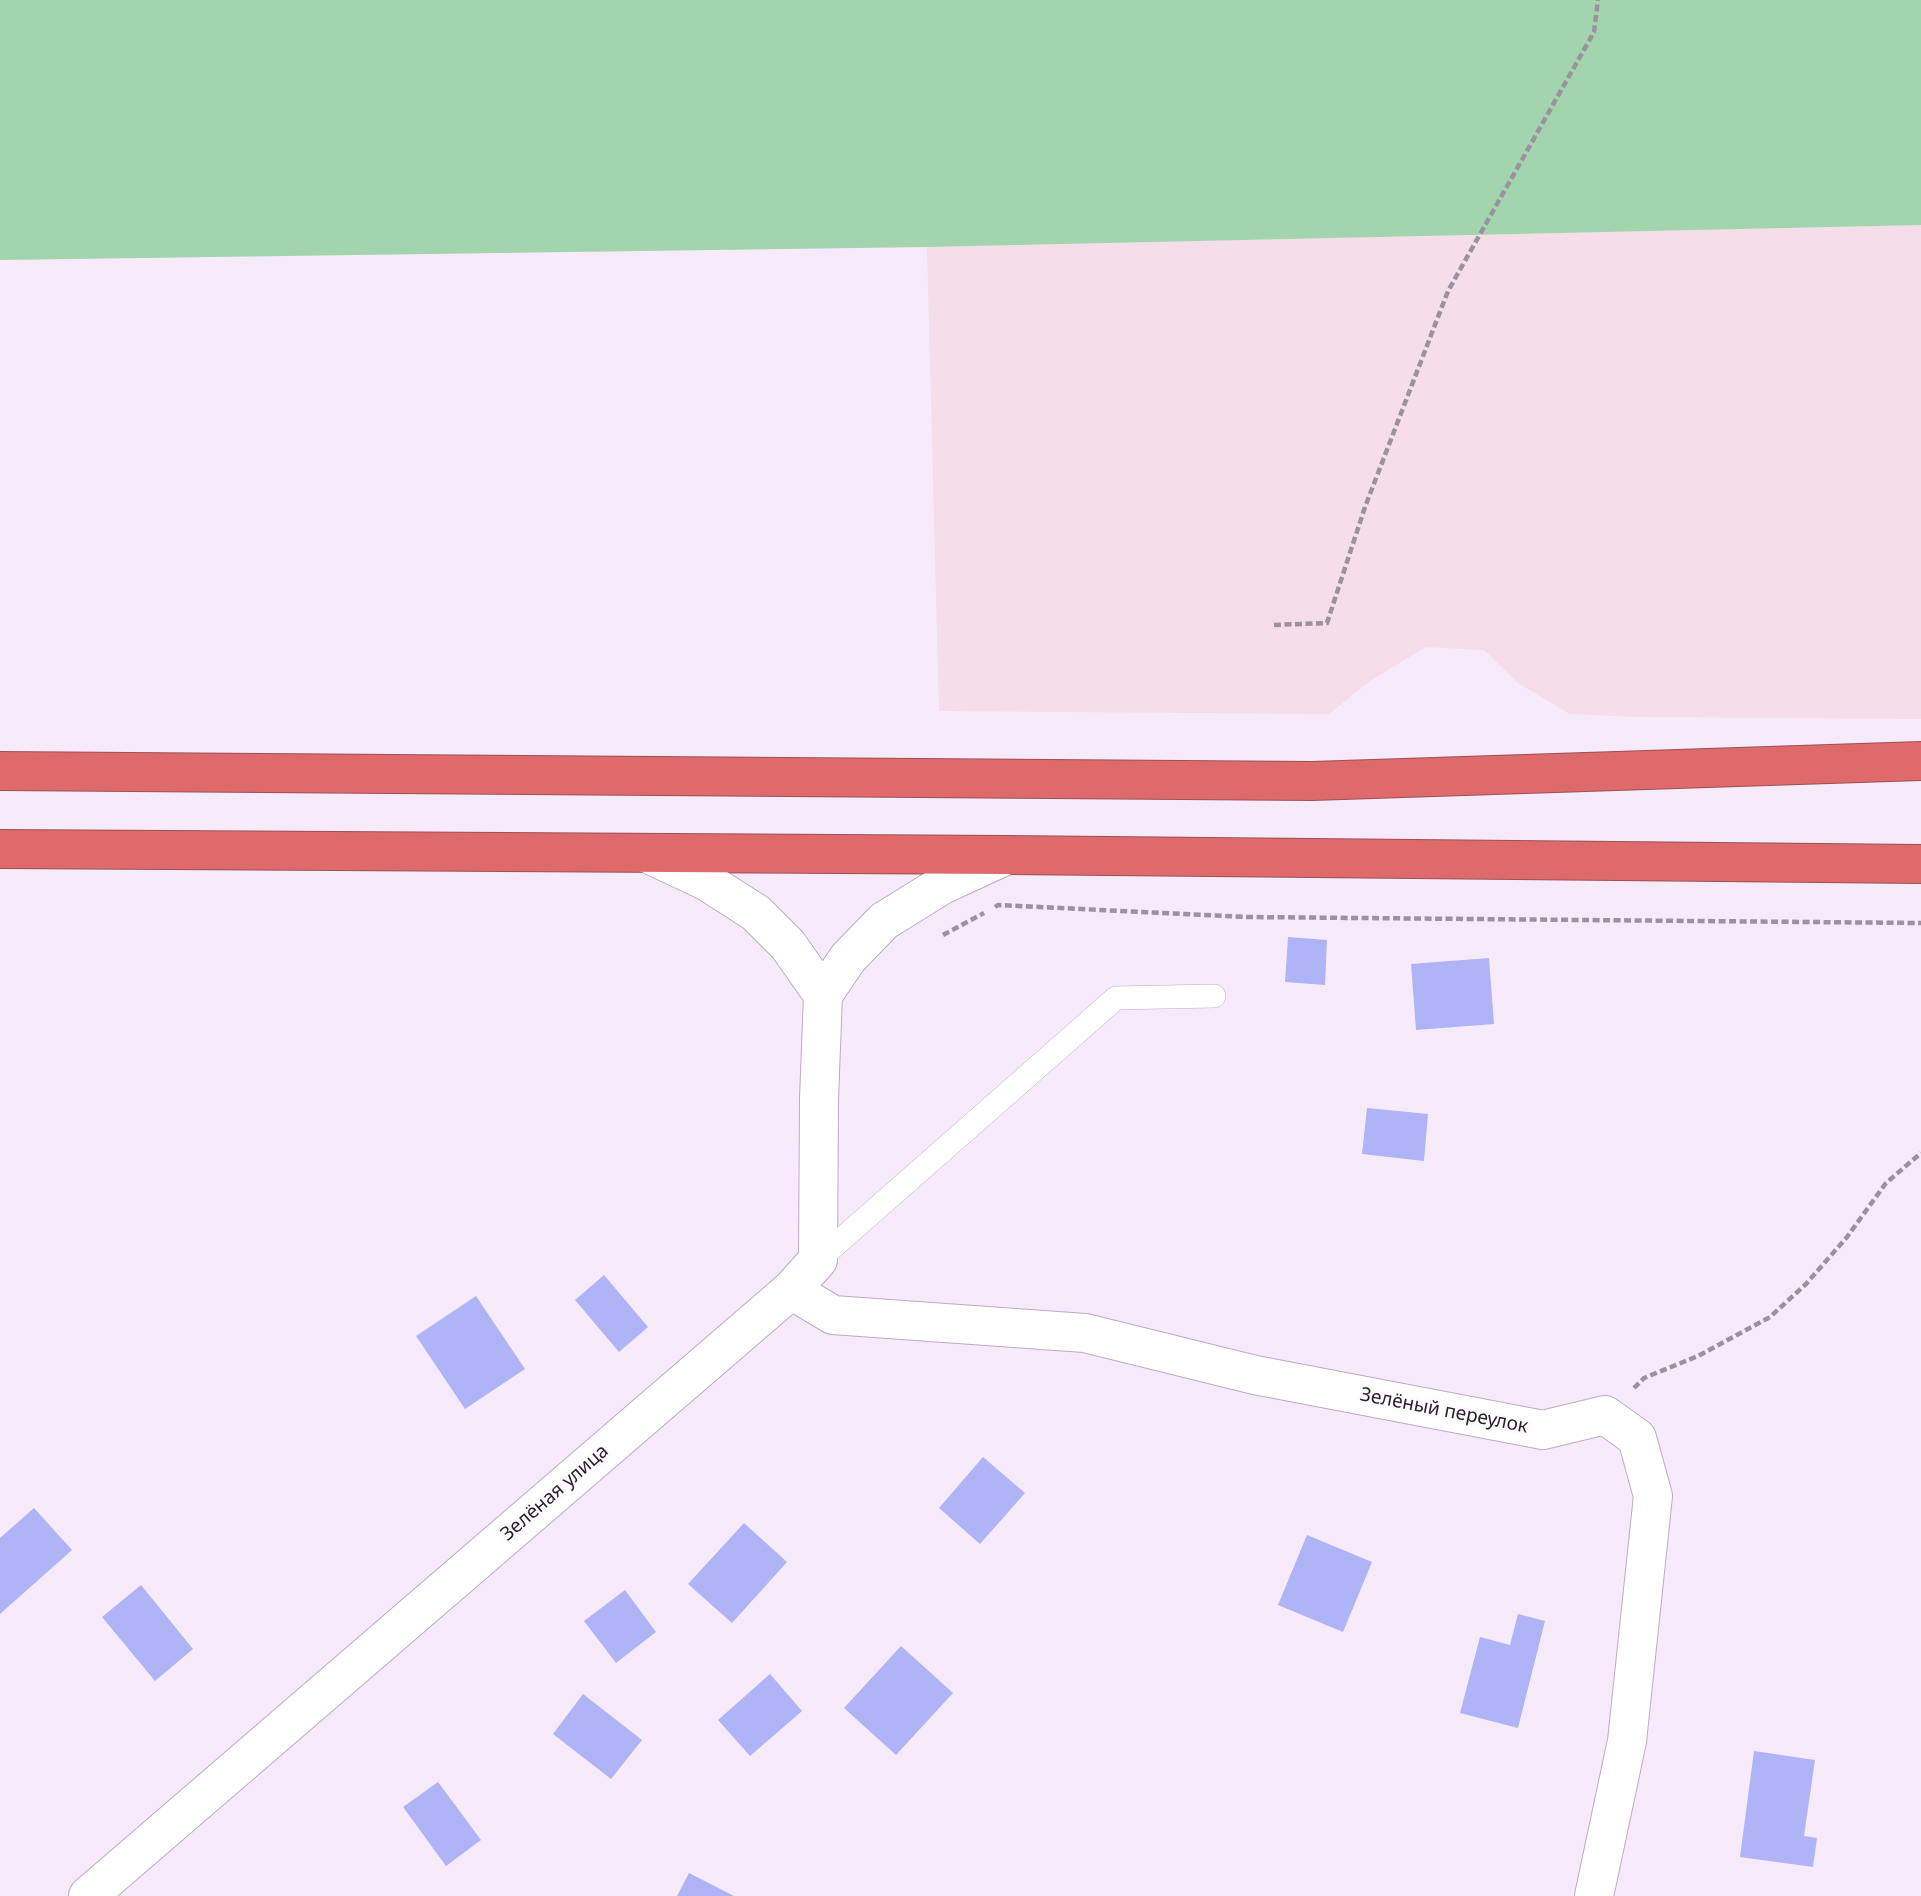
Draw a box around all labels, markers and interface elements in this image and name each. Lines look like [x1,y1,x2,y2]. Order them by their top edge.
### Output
street label: Зелёный переулок [1358,1384,1530,1438]
street label: Зелёная улица [497,1440,613,1546]

